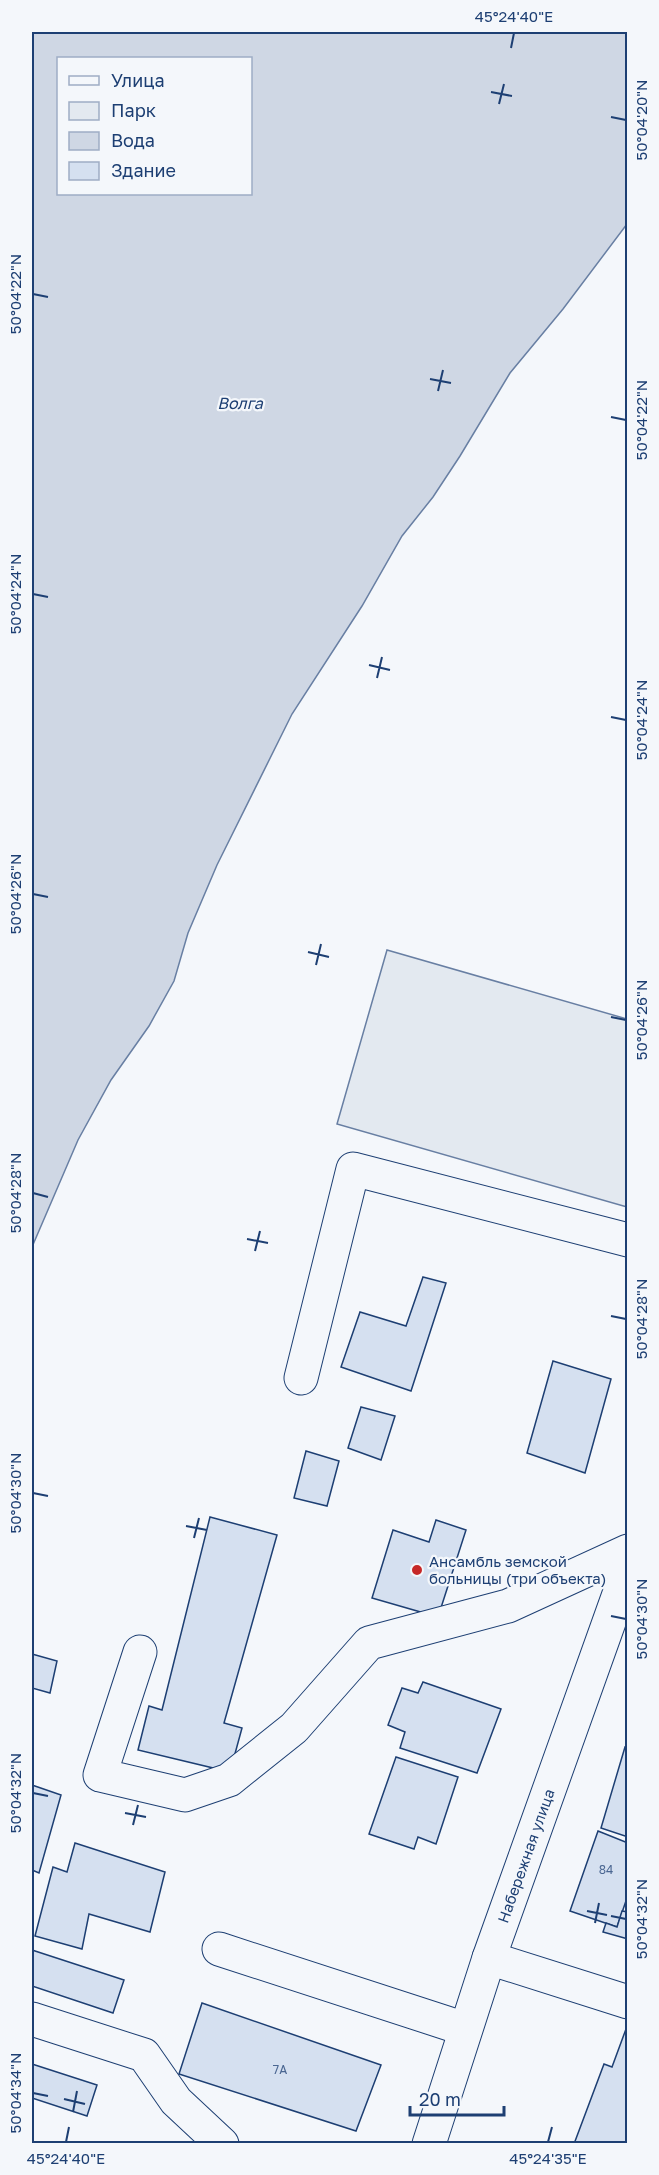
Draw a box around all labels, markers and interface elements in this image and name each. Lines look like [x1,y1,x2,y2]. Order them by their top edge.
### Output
text: 45°24'40"E [475,7,553,25]
legend [57,57,252,195]
text: Улица [111,69,165,91]
text: 50°04'20"N [632,80,650,160]
text: Парк [111,99,156,121]
text: Вода [111,129,155,151]
text: Здание [111,159,176,181]
text: 50°04'22"N [6,254,24,334]
text: 50°04'22"N [632,380,650,460]
water label: Волга [217,393,264,413]
text: 50°04'24"N [6,554,24,634]
text: 50°04'24"N [632,680,650,760]
text: 50°04'26"N [6,854,24,934]
text: 50°04'26"N [632,980,650,1060]
text: 50°04'28"N [6,1153,24,1233]
text: 50°04'28"N [632,1279,650,1359]
text: 50°04'30"N [6,1453,24,1533]
place label: Ансамбль земской больницы (три объекта) [429,1552,606,1587]
marker: Ансамбль земской больницы (три объекта) [410,1563,424,1577]
text: 50°04'30"N [632,1579,650,1659]
text: 50°04'32"N [6,1753,24,1833]
street label: Набережная улица [493,1786,558,1925]
house number: 84 [599,1862,613,1877]
text: 50°04'32"N [632,1879,650,1959]
text: 50°04'34"N [6,2053,24,2133]
house number: 7А [273,2062,287,2077]
scale bar [410,2079,504,2117]
text: 20 m [419,2088,461,2110]
text: 45°24'40"E [27,2149,105,2167]
text: 45°24'35"E [509,2149,587,2167]

